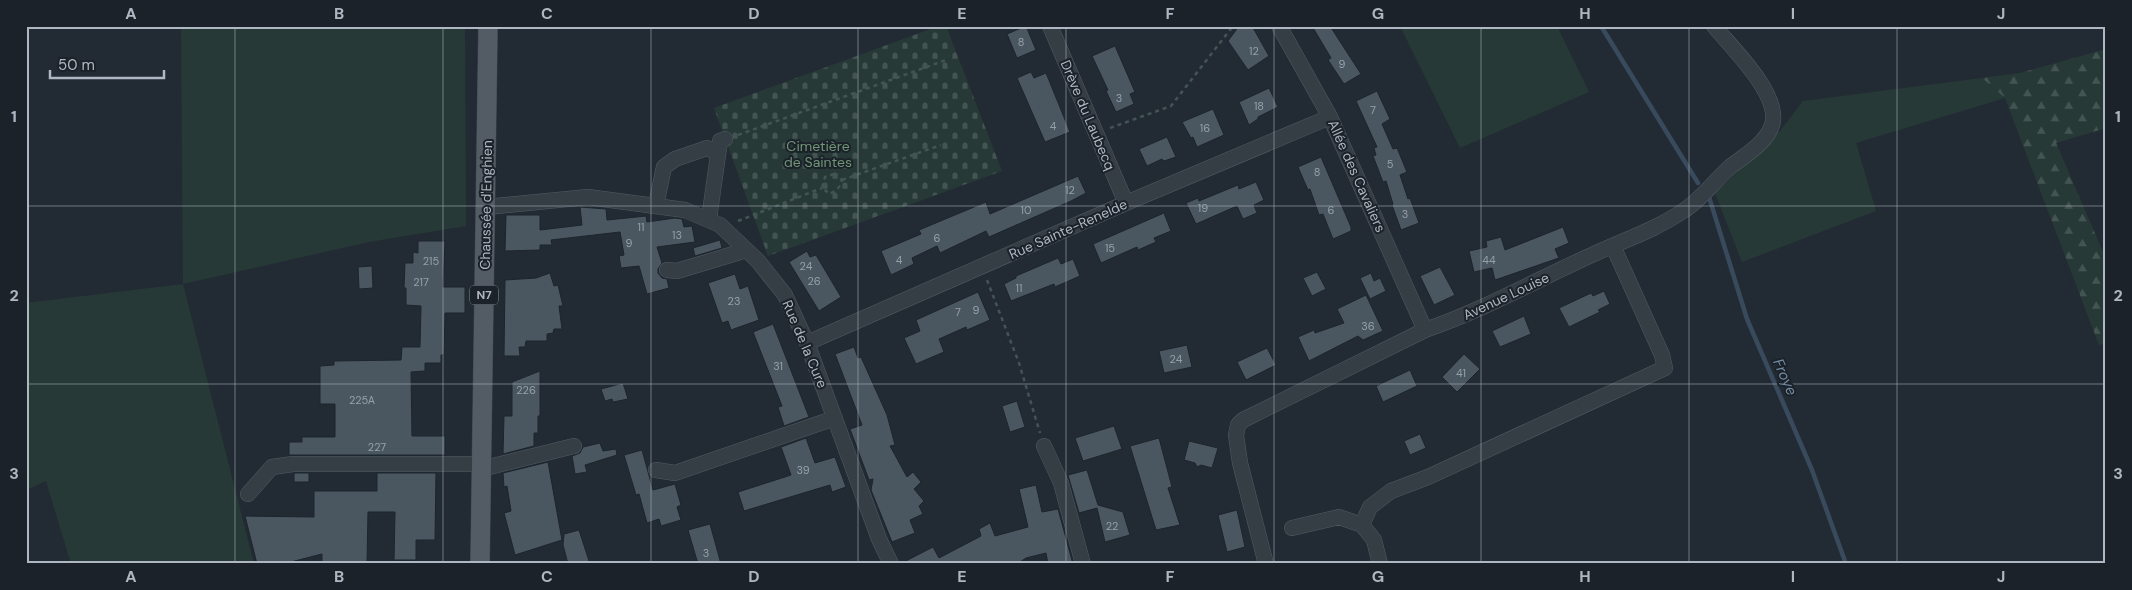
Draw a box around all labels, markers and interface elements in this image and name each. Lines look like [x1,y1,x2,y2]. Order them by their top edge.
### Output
text: A [125,3,137,24]
text: B [334,3,344,24]
text: C [541,3,553,24]
text: D [748,3,760,24]
text: E [957,3,967,24]
text: F [1166,3,1175,24]
text: G [1372,3,1384,24]
text: H [1579,3,1591,24]
text: I [1791,3,1795,24]
text: J [1997,3,2005,24]
house number: 8 [1018,35,1024,49]
house number: 12 [1249,44,1259,58]
scale bar [50,48,164,80]
text: 50 m [58,55,95,75]
street label: Drève du Laubecq [1057,57,1119,173]
house number: 9 [1339,57,1346,71]
house number: 3 [1116,91,1122,105]
house number: 18 [1254,99,1264,113]
house number: 7 [1370,103,1376,117]
text: 1 [11,106,17,127]
text: 1 [2115,106,2121,127]
street label: Allée des Cavaliers [1324,117,1390,235]
house number: 4 [1050,119,1057,133]
house number: 16 [1200,121,1210,135]
park label: Cimetière de Saintes [784,137,852,171]
street label: Chaussée d'Enghien [476,140,496,270]
house number: 5 [1387,157,1394,171]
house number: 8 [1314,165,1320,179]
house number: 12 [1065,183,1075,197]
street label: Rue Sainte-Renelde [1006,195,1130,263]
house number: 19 [1198,201,1208,215]
house number: 10 [1021,203,1031,217]
house number: 6 [1328,203,1335,217]
house number: 3 [1402,207,1408,221]
house number: 11 [638,220,644,234]
house number: 13 [672,228,682,242]
house number: 6 [934,231,941,245]
house number: 9 [626,236,633,250]
house number: 15 [1105,241,1115,255]
house number: 4 [896,253,903,267]
house number: 44 [1482,253,1496,267]
house number: 215 [423,254,440,268]
house number: 24 [800,259,813,273]
street label: Avenue Louise [1460,268,1552,324]
house number: 26 [807,274,821,288]
house number: 217 [413,275,429,289]
house number: 11 [1016,281,1022,295]
text: 2 [9,285,19,306]
text: 2 [2113,285,2123,306]
road number: N7 [470,286,498,304]
house number: 23 [728,294,740,308]
street label: Rue de la Cure [778,297,832,391]
house number: 9 [973,303,980,317]
house number: 7 [955,305,961,319]
house number: 36 [1361,319,1375,333]
house number: 24 [1170,352,1183,366]
water label: Froye [1768,355,1802,399]
house number: 31 [773,359,783,373]
house number: 41 [1456,366,1466,380]
house number: 226 [516,383,536,397]
house number: 225A [349,393,375,407]
house number: 227 [368,440,386,454]
text: 3 [9,463,19,484]
house number: 39 [796,463,810,477]
text: 3 [2113,463,2123,484]
house number: 22 [1106,519,1118,533]
house number: 3 [703,546,709,560]
text: A [125,566,137,587]
text: B [334,566,344,587]
text: C [541,566,553,587]
text: D [748,566,760,587]
text: E [957,566,967,587]
text: F [1166,566,1175,587]
text: G [1372,566,1384,587]
text: H [1579,566,1591,587]
text: I [1791,566,1795,587]
text: J [1997,566,2005,587]

